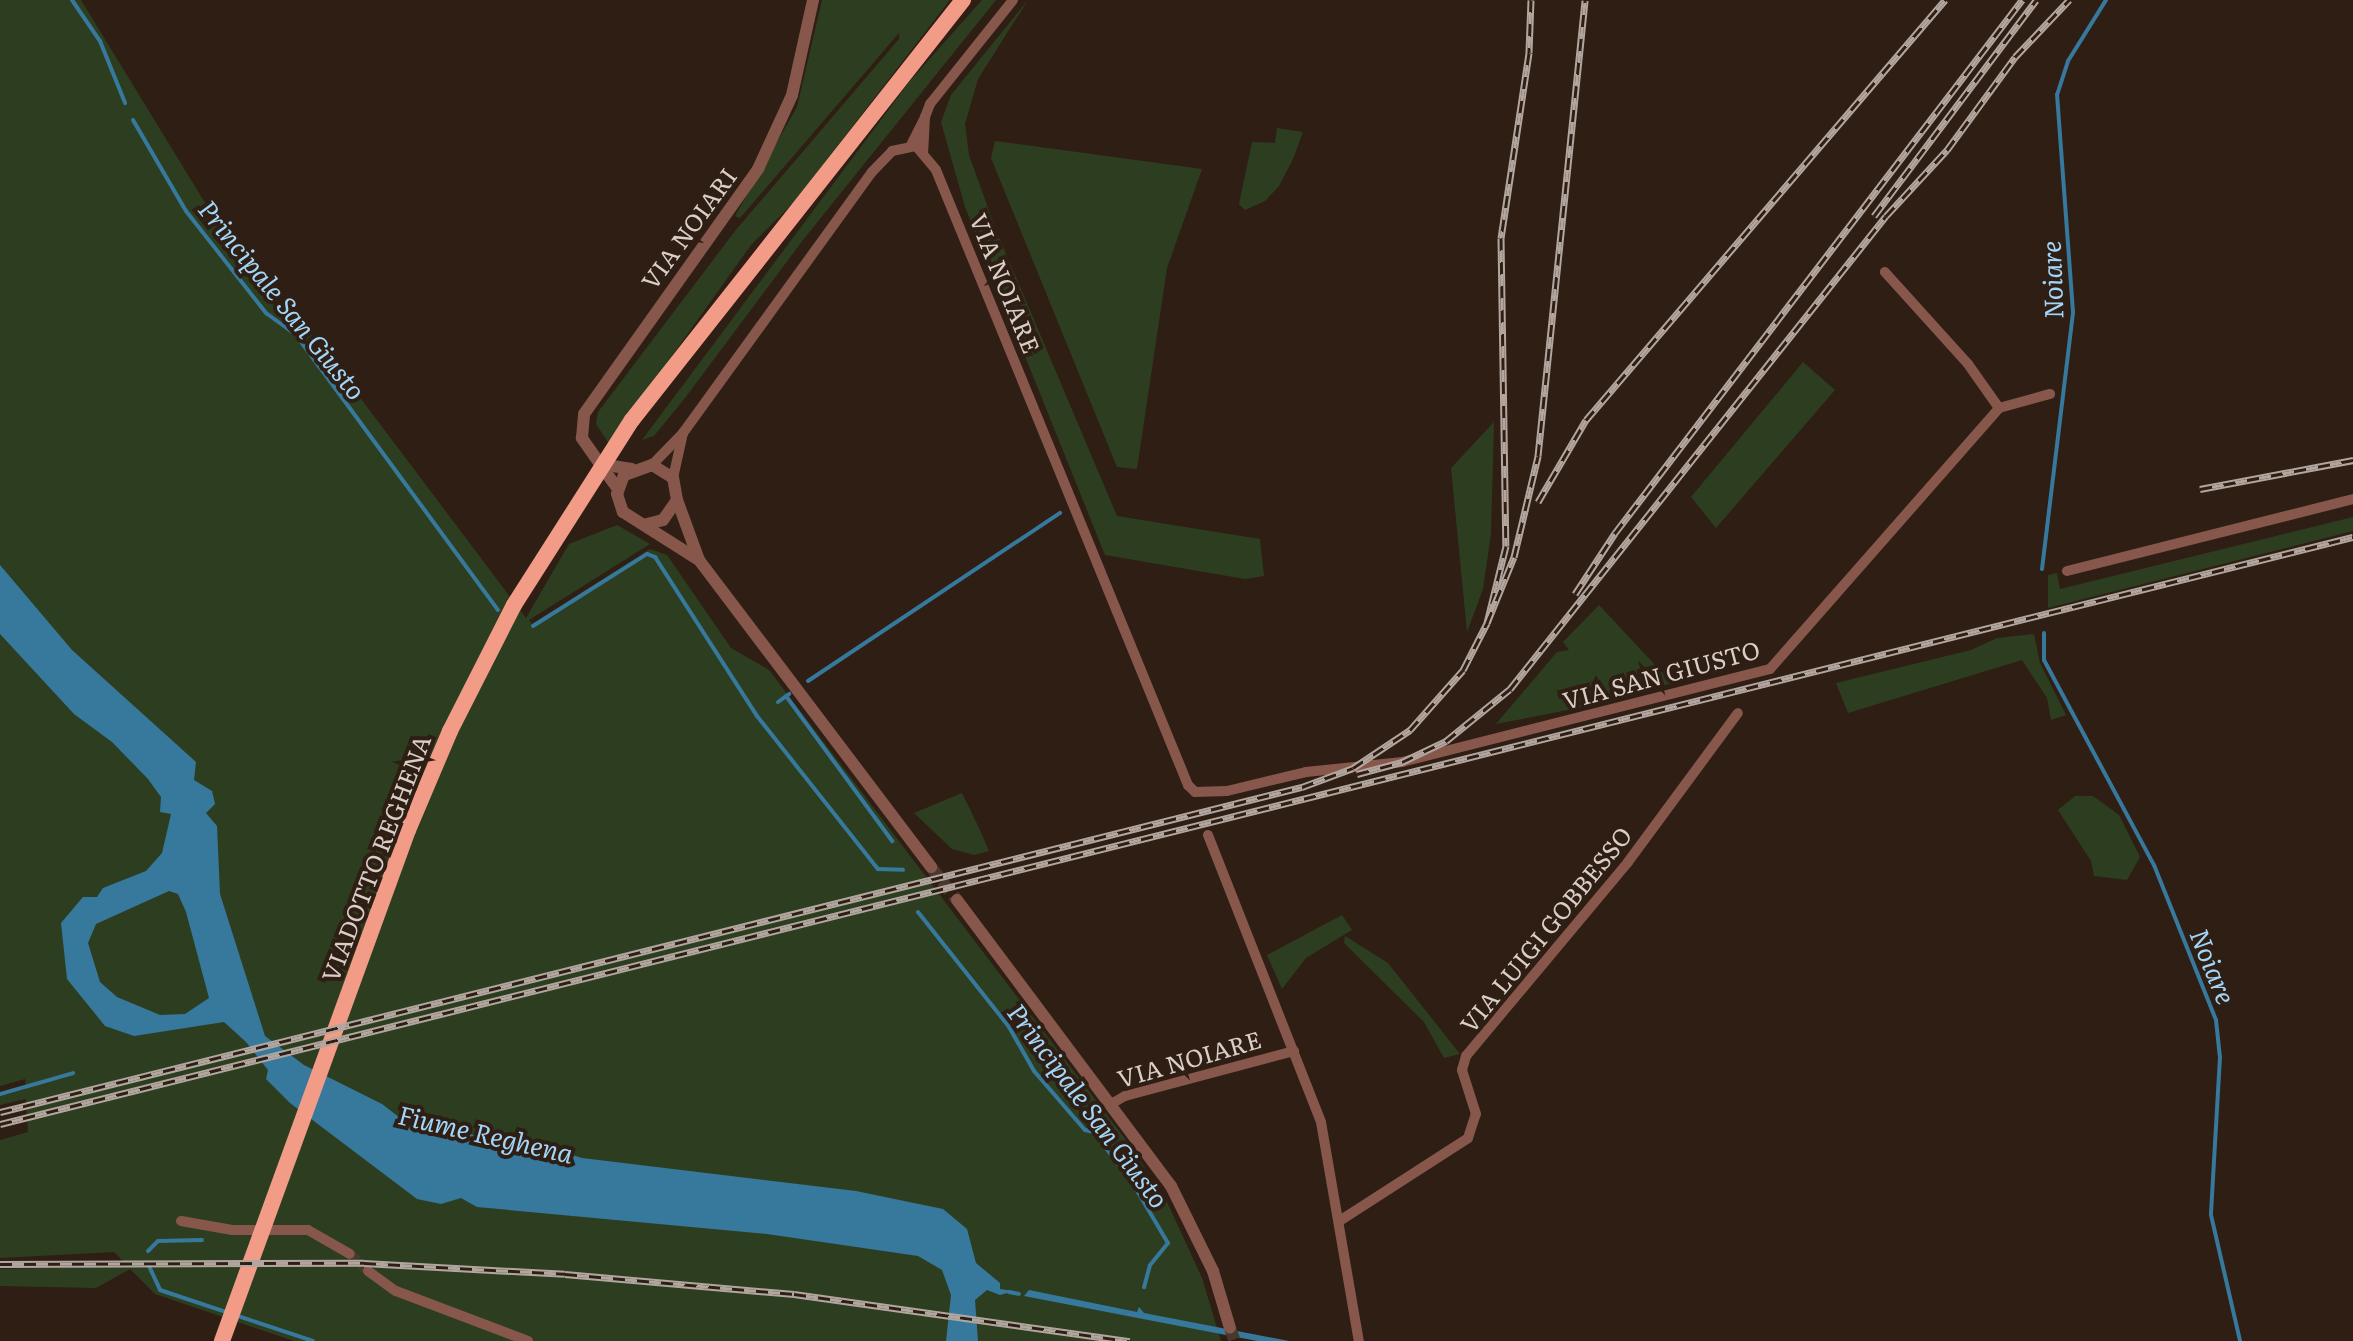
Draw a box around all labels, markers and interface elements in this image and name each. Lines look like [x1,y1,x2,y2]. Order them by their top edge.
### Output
street label: VIA NOIARI [634,162,742,294]
water label: Principale San Giusto [193,193,373,405]
street label: VIA NOIARE [965,209,1047,357]
water label: Noiare [2034,240,2068,320]
street label: VIA SAN GIUSTO [1559,634,1763,714]
street label: VIADOTTO REGHENA [315,731,435,985]
street label: VIA LUIGI GOBBESSO [1453,820,1637,1038]
water label: Noiare [2185,924,2243,1008]
water label: Principale San Giusto [1002,997,1176,1213]
street label: VIA NOIARE [1114,1024,1264,1092]
water label: Fiume Reghena [395,1098,577,1168]

